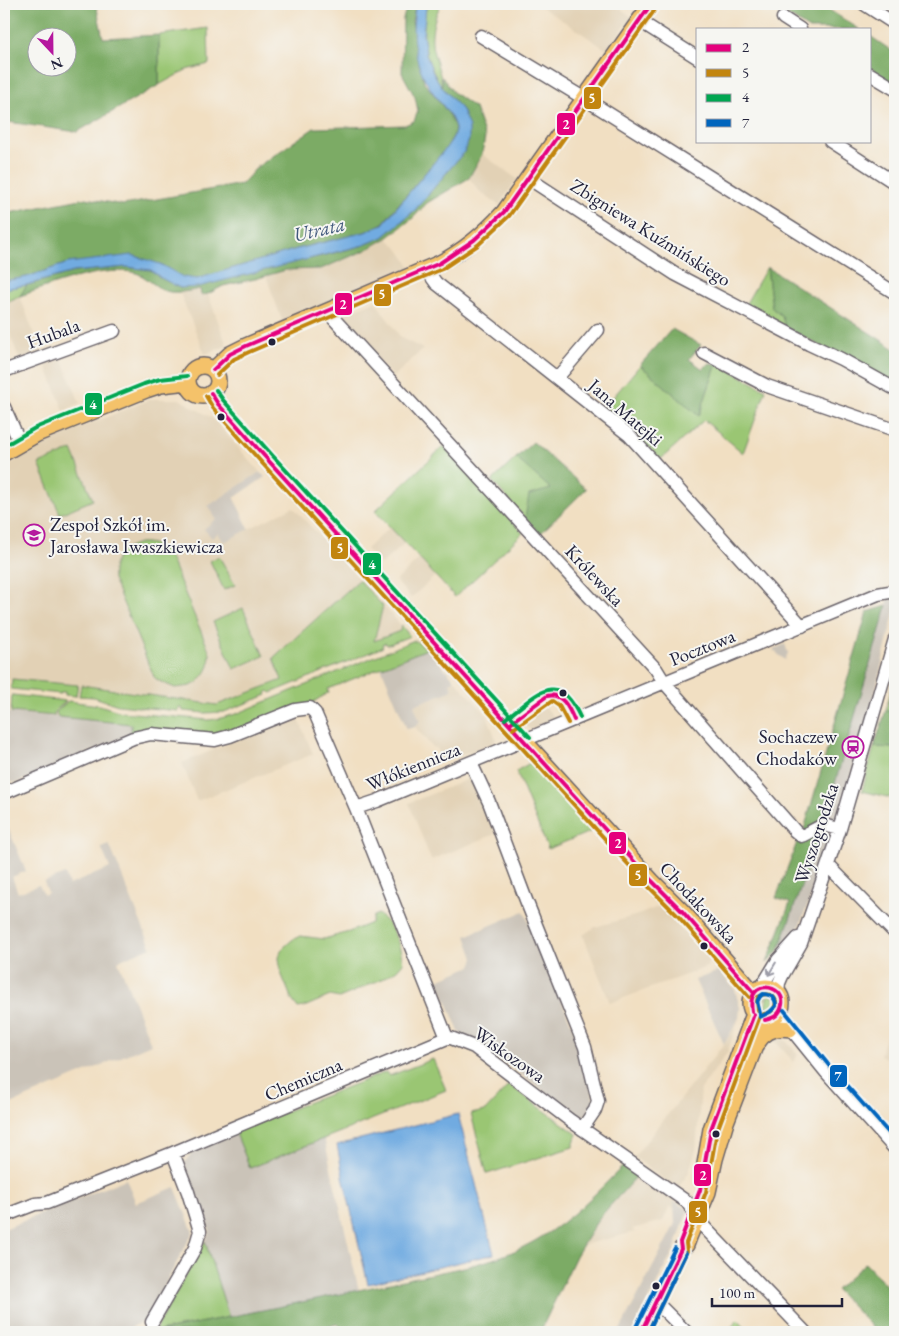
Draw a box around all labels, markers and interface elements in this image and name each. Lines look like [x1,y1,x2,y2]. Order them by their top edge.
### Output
north arrow [28,28,78,78]
legend [696,28,872,142]
text: 2 [742,37,750,56]
text: N [48,54,65,75]
text: 5 [742,63,749,82]
line badge: 5 [583,86,602,110]
text: 4 [742,87,750,106]
text: 5 [588,89,596,107]
line badge: 2 [556,112,576,136]
text: 7 [742,113,750,132]
text: 2 [562,115,570,133]
street label: Zbigniewa Kuźmińskiego [566,173,736,292]
water label: Utrata [291,210,347,248]
line badge: 5 [373,283,392,307]
text: 5 [378,285,386,303]
line badge: 2 [334,292,353,316]
text: 2 [339,295,347,313]
street label: Hubala [23,312,83,355]
unlabelled marker [267,337,277,347]
street label: Jana Matejki [582,372,668,452]
line badge: 4 [84,392,103,416]
text: 4 [89,395,97,413]
unlabelled marker [216,412,226,422]
place label: Zespoł Szkół im. Jarosława Iwaszkiewicza [48,512,224,559]
school or university icon: Zespoł Szkół im. Jarosława Iwaszkiewicza [22,523,46,547]
line badge: 5 [330,536,349,560]
text: 5 [336,539,344,557]
street label: Królewska [560,539,630,612]
line badge: 4 [362,552,382,576]
text: 4 [368,555,376,573]
street label: Pocztowa [666,623,739,672]
unlabelled marker [558,688,568,698]
place label: Sochaczew Chodaków [756,724,838,771]
station icon: Sochaczew Chodaków [841,735,865,759]
street label: Włókiennicza [362,736,464,797]
street label: Wyszogrodzka [789,780,845,886]
line badge: 2 [608,831,627,855]
text: 2 [614,834,622,852]
street label: Chodakowska [654,856,743,949]
line badge: 5 [628,863,648,887]
text: 5 [634,866,642,884]
unlabelled marker [699,941,709,951]
one-way arrow [767,962,777,976]
street label: Wiskozowa [469,1021,551,1089]
street label: Chemiczna [260,1052,346,1107]
line badge: 7 [829,1064,848,1088]
text: 7 [834,1067,842,1085]
unlabelled marker [711,1129,721,1139]
line badge: 2 [693,1163,712,1187]
text: 2 [699,1166,707,1184]
line badge: 5 [688,1200,708,1224]
text: 5 [694,1203,702,1221]
scale bar [712,1276,842,1308]
unlabelled marker [651,1281,661,1291]
text: 100 m [719,1283,756,1302]

